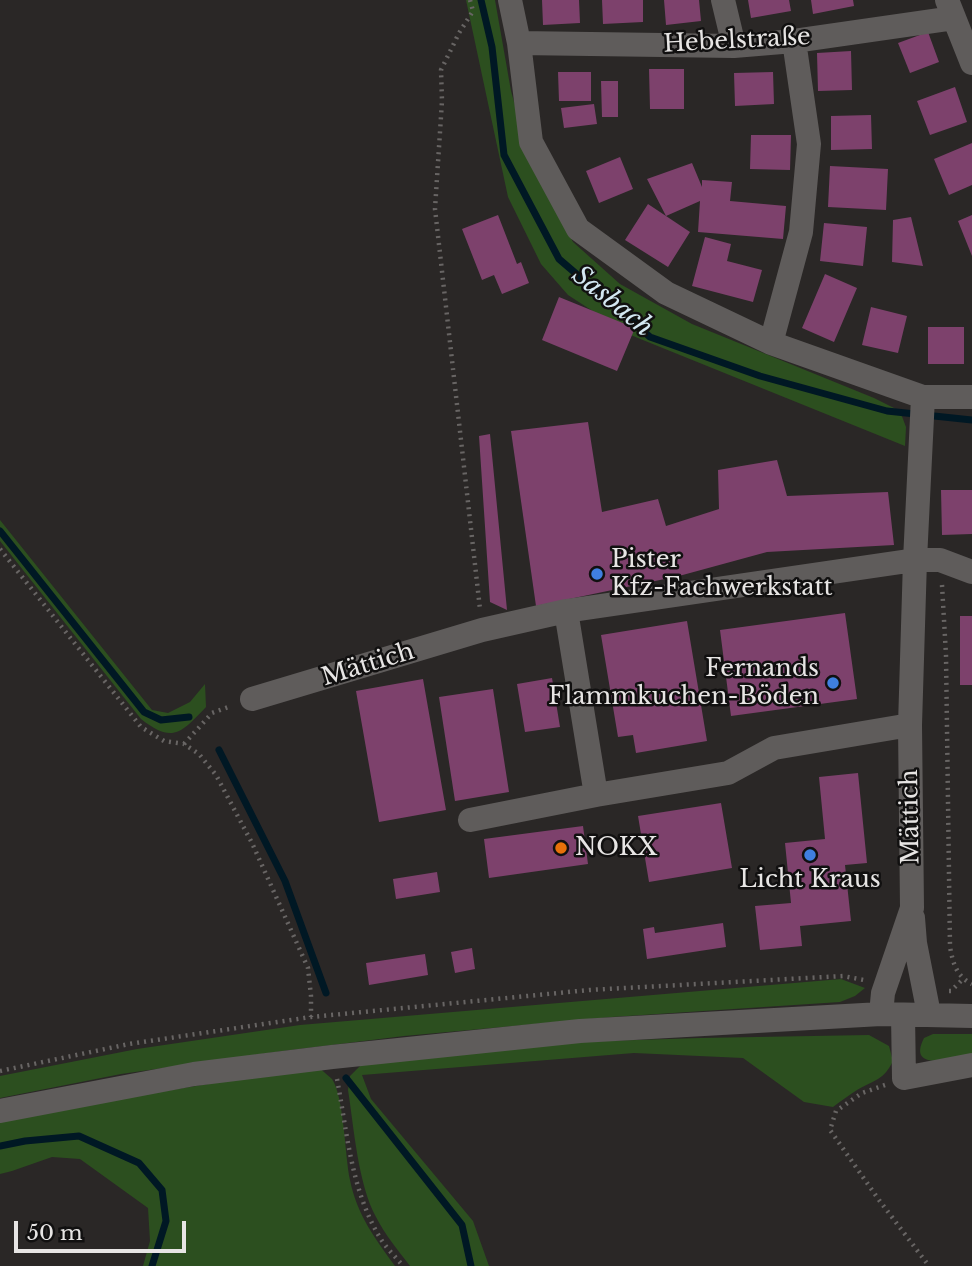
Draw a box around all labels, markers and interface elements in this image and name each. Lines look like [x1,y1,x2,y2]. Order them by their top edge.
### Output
street label: Hebelstraße [663,23,811,59]
water label: Sasbach [565,260,659,344]
place label: Pister Kfz-Fachwerkstatt [611,546,833,602]
marker: Pister Kfz-Fachwerkstatt [589,566,605,582]
street label: Mättich [318,637,418,693]
place label: Fernands Flammkuchen-Böden [548,655,819,711]
marker: Fernands Flammkuchen-Böden [825,675,841,691]
street label: Mättich [896,769,926,865]
place label: NOKX [575,834,657,862]
marker: NOKX [553,840,569,856]
marker: Licht Kraus [802,847,818,863]
place label: Licht Kraus [739,866,881,894]
scale bar [18,1206,189,1250]
text: 50 m [27,1220,82,1246]

